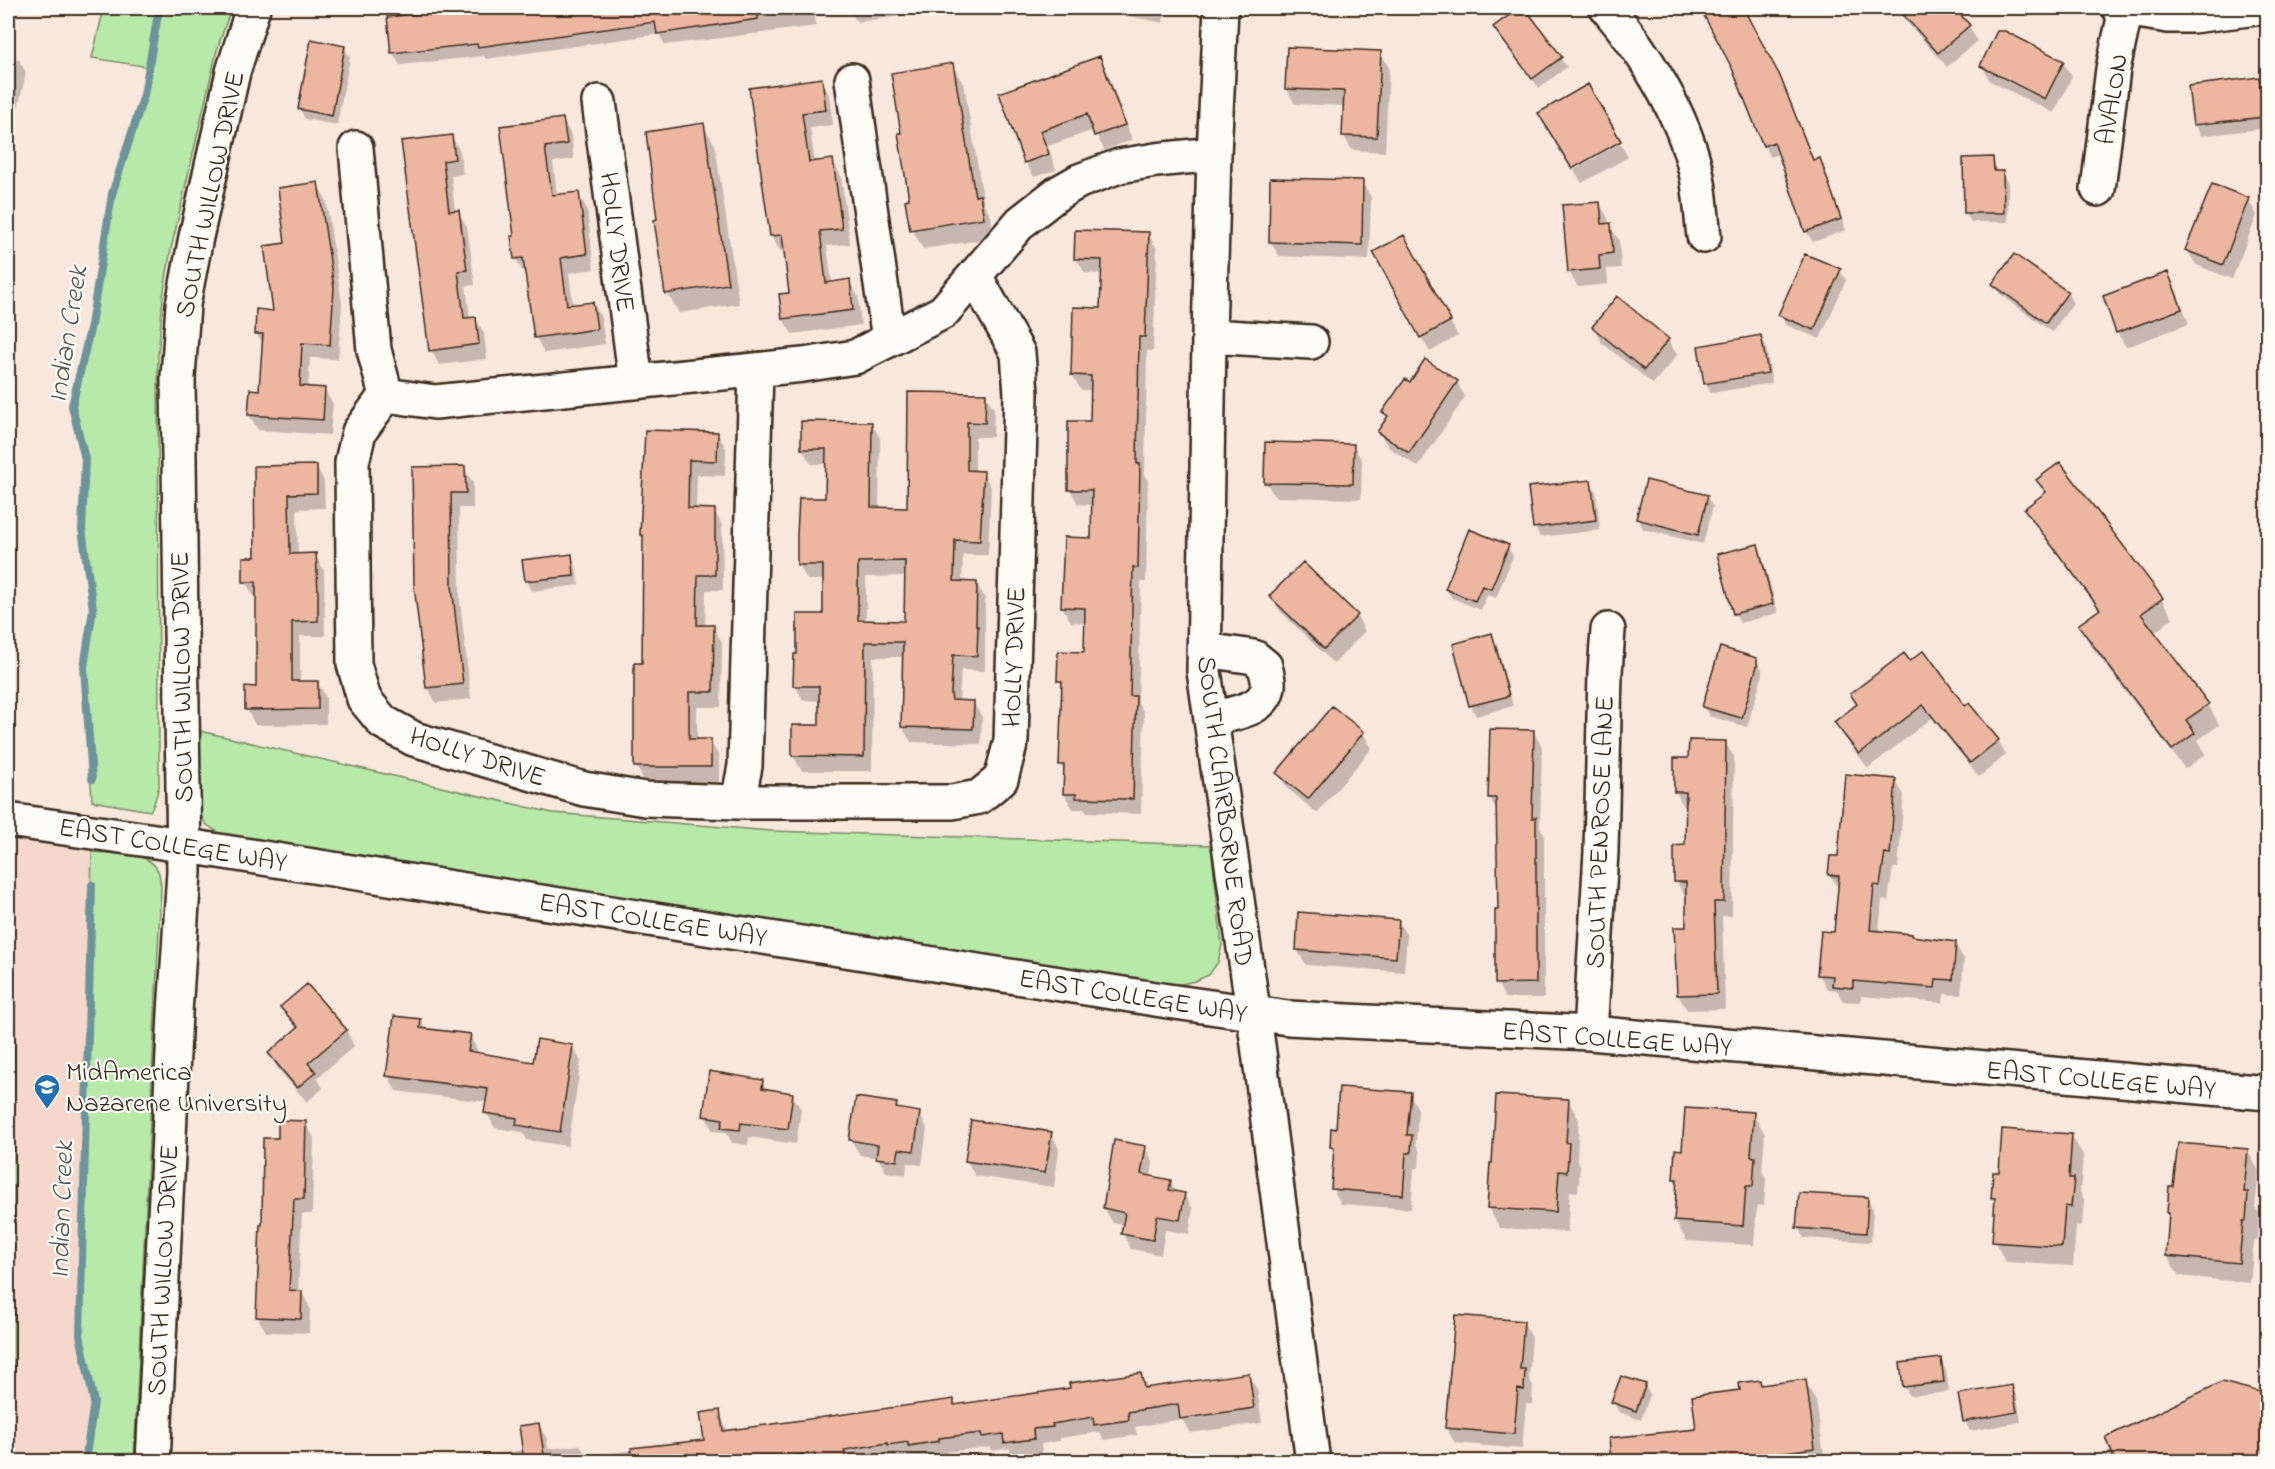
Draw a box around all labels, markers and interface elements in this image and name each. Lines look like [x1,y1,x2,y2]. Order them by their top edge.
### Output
street label: AVALON [2087,51,2140,148]
street label: SOUTH WILLOW DRIVE [166,68,257,321]
street label: HOLLY DRIVE [588,170,643,315]
water label: Indian Creek [38,261,101,406]
street label: SOUTH WILLOW DRIVE [162,551,205,803]
street label: HOLLY DRIVE [994,586,1037,728]
street label: SOUTH CLAIRBORNE ROAD [1185,654,1262,969]
street label: SOUTH PENROSE LANE [1577,695,1626,969]
street label: HOLLY DRIVE [404,718,550,799]
street label: EAST COLLEGE WAY [56,809,290,884]
street label: EAST COLLEGE WAY [536,884,770,959]
street label: EAST COLLEGE WAY [1016,960,1250,1035]
street label: EAST COLLEGE WAY [1500,1013,1734,1068]
street label: EAST COLLEGE WAY [1984,1052,2218,1111]
place label: MidAmerica Nazarene University [66,1054,287,1124]
school or university icon: MidAmerica Nazarene University [32,1072,62,1110]
water label: Indian Creek [41,1138,86,1280]
street label: SOUTH WILLOW DRIVE [138,1144,191,1397]

